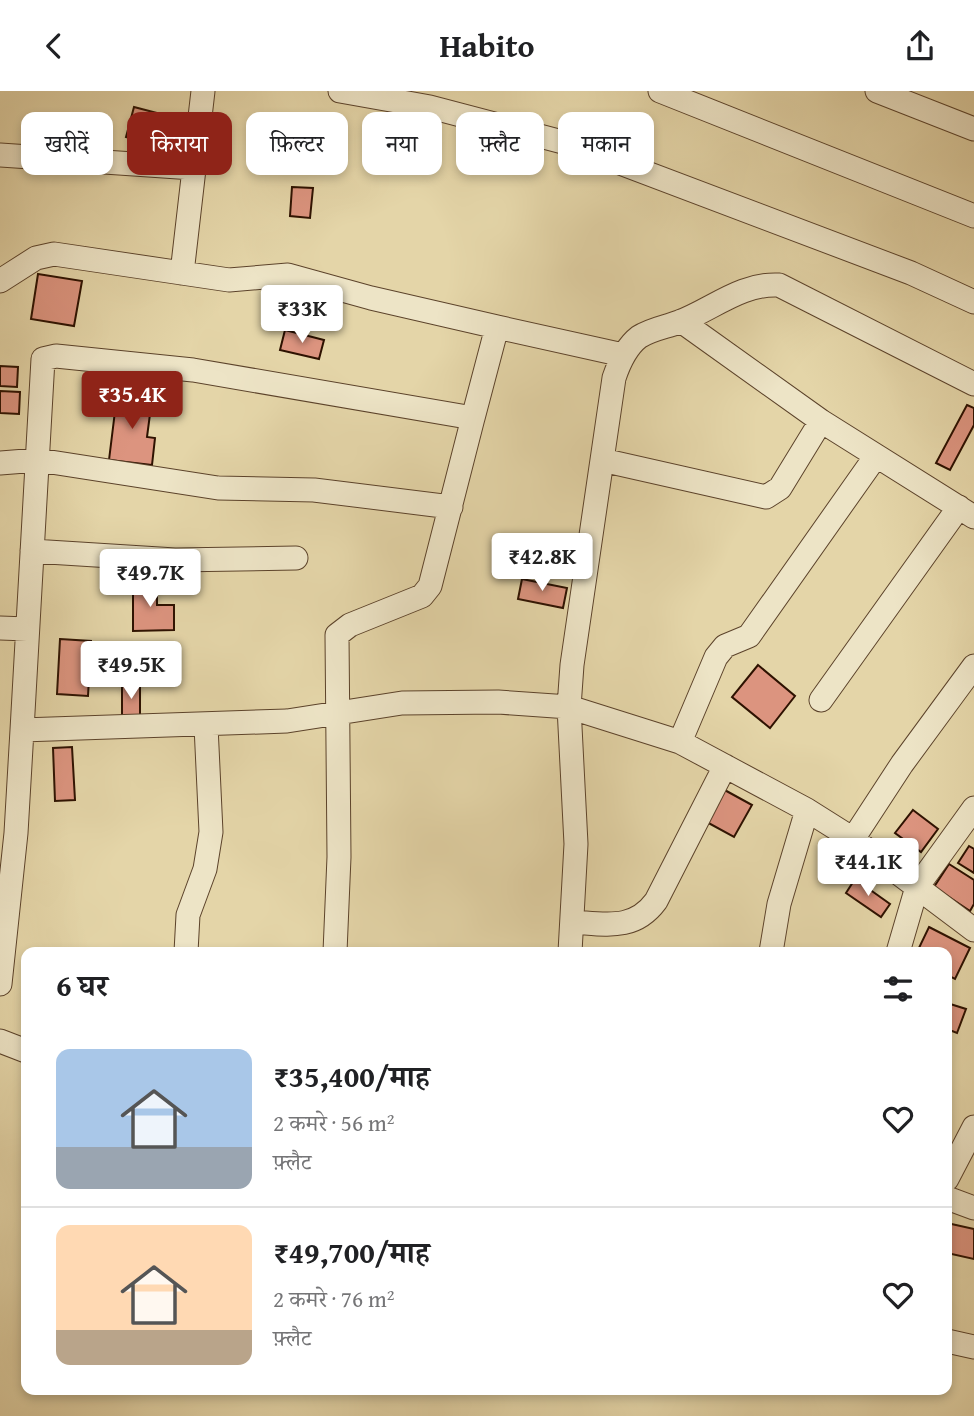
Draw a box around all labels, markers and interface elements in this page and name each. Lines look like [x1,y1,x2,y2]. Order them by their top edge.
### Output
text: Habito [439,22,535,69]
icon: back [35,27,73,65]
icon: share [901,27,939,65]
chip: खरीदें [21,112,113,175]
chip: किराया [127,112,232,175]
chip: फ़िल्टर [246,112,348,175]
chip: नया [362,112,442,175]
chip: फ़्लैट [456,112,544,175]
chip: मकान [558,112,654,175]
pin: ₹33K [261,285,343,345]
text: ₹33K [277,291,327,324]
pin: ₹35.4K [75,371,189,431]
text: ₹35.4K [98,377,166,410]
pin: ₹42.8K [485,533,599,593]
text: ₹42.8K [508,539,576,572]
pin: ₹49.7K [93,549,207,609]
text: ₹49.7K [116,555,184,588]
pin: ₹49.5K [74,641,188,701]
text: ₹49.5K [97,647,165,680]
pin: ₹44.1K [811,839,925,898]
text: ₹44.1K [834,844,902,877]
text: 6 घर [56,963,108,1007]
icon: filters [879,970,917,1008]
text: ₹35,400/माह [273,1054,430,1098]
icon: home [112,1077,196,1161]
icon: heart [879,1100,917,1138]
text: 2 कमरे · 56 m² [273,1106,395,1139]
text: फ़्लैट [273,1145,311,1178]
text: ₹49,700/माह [273,1230,430,1274]
icon: home [112,1253,196,1337]
icon: heart [879,1276,917,1314]
text: 2 कमरे · 76 m² [273,1282,395,1315]
text: फ़्लैट [273,1321,311,1354]

